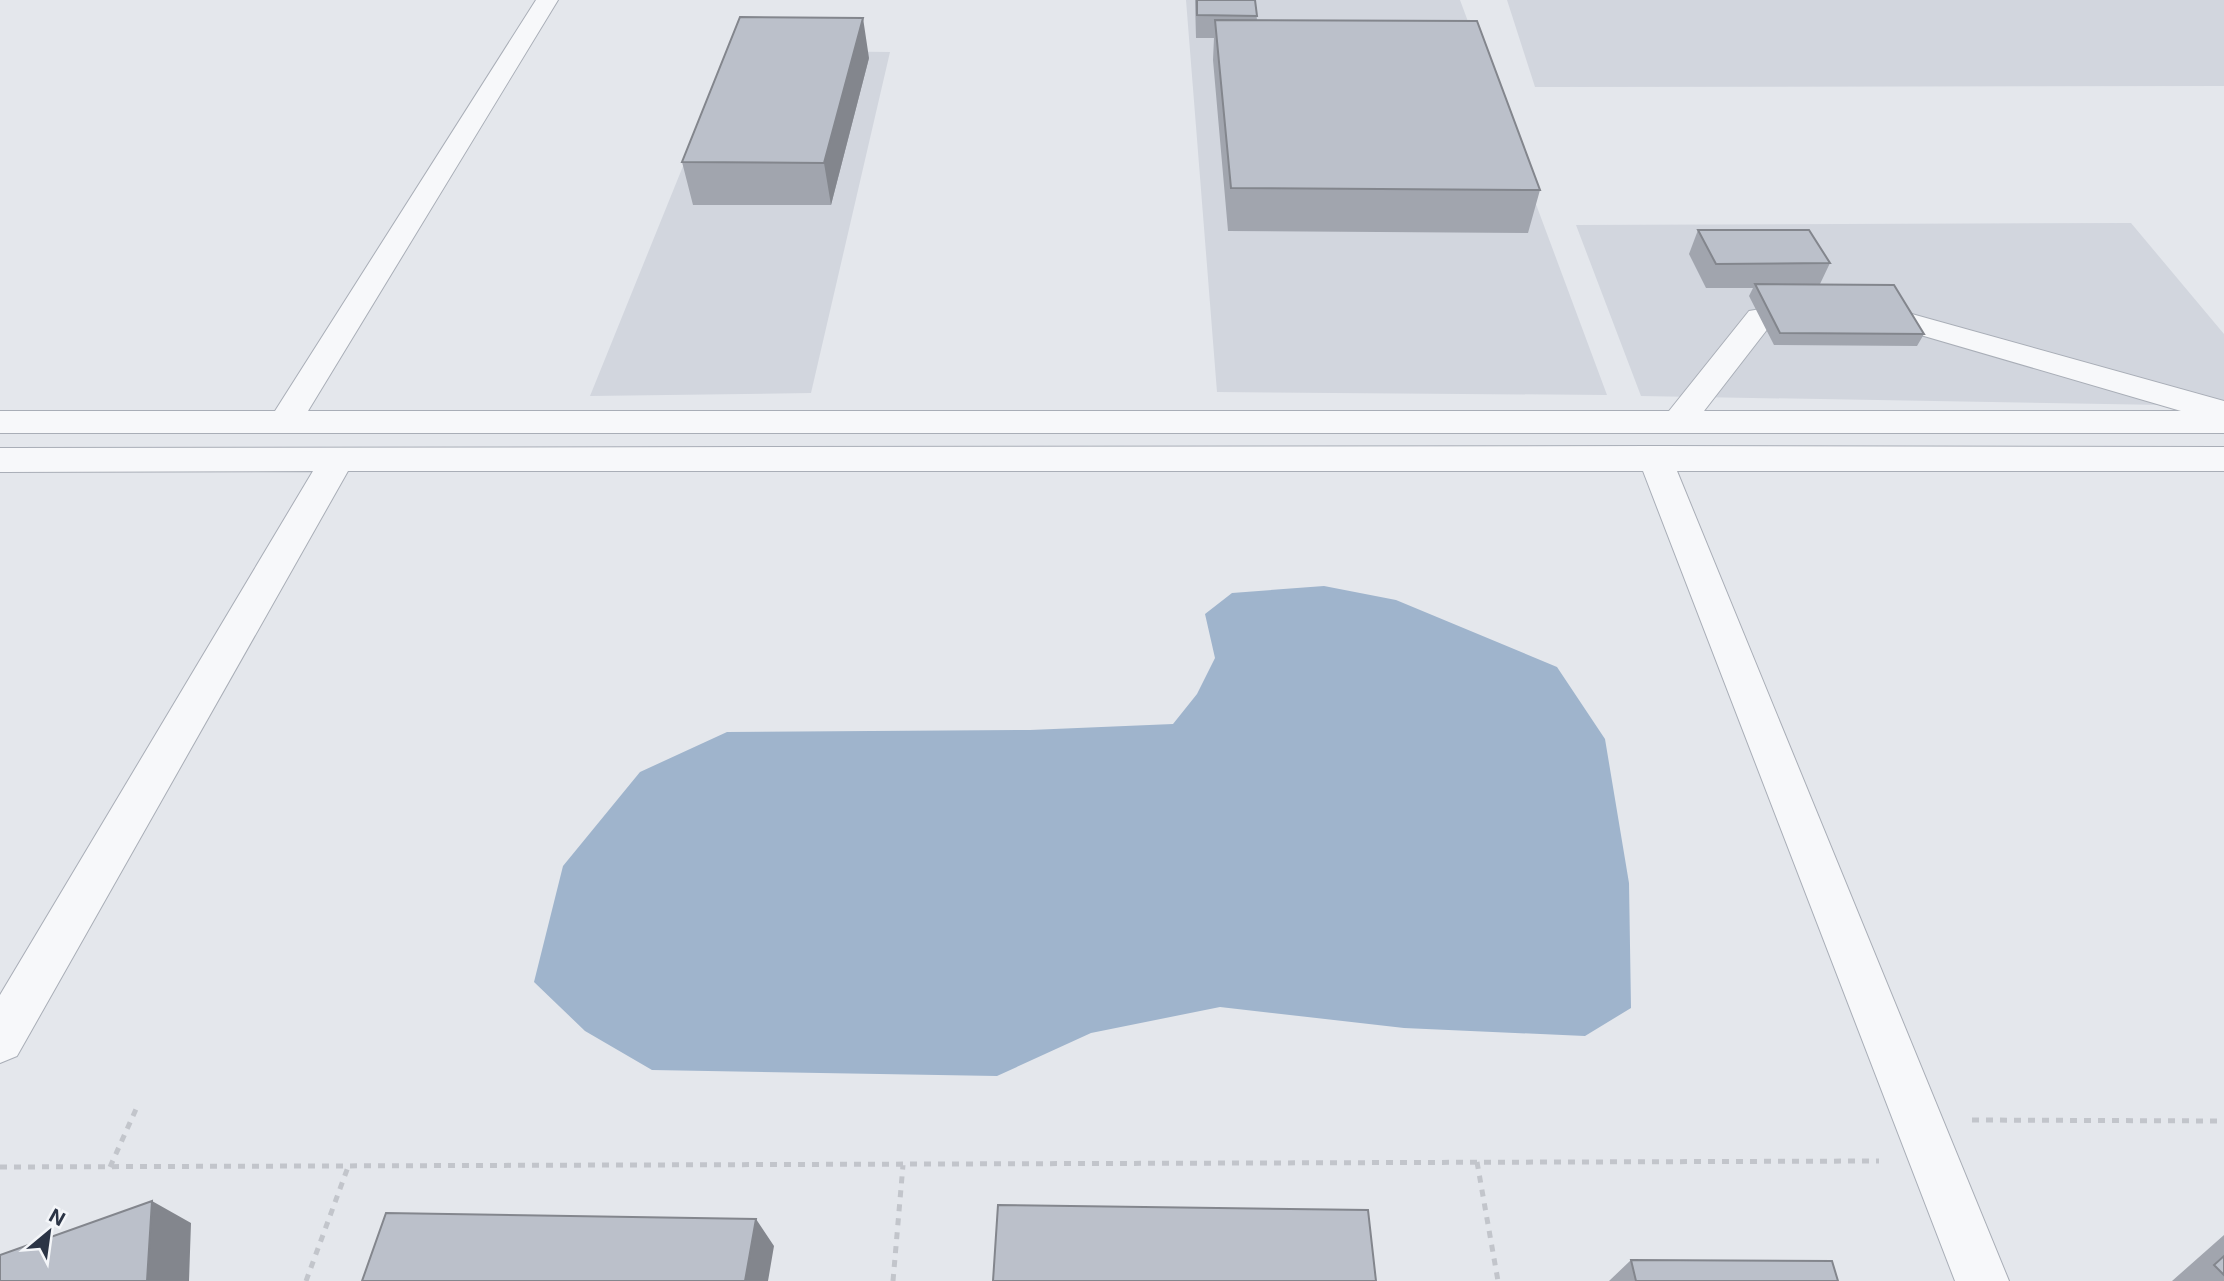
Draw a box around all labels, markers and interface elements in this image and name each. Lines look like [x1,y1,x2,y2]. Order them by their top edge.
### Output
north arrow [14,1197,84,1267]
text: N [45,1204,69,1231]

